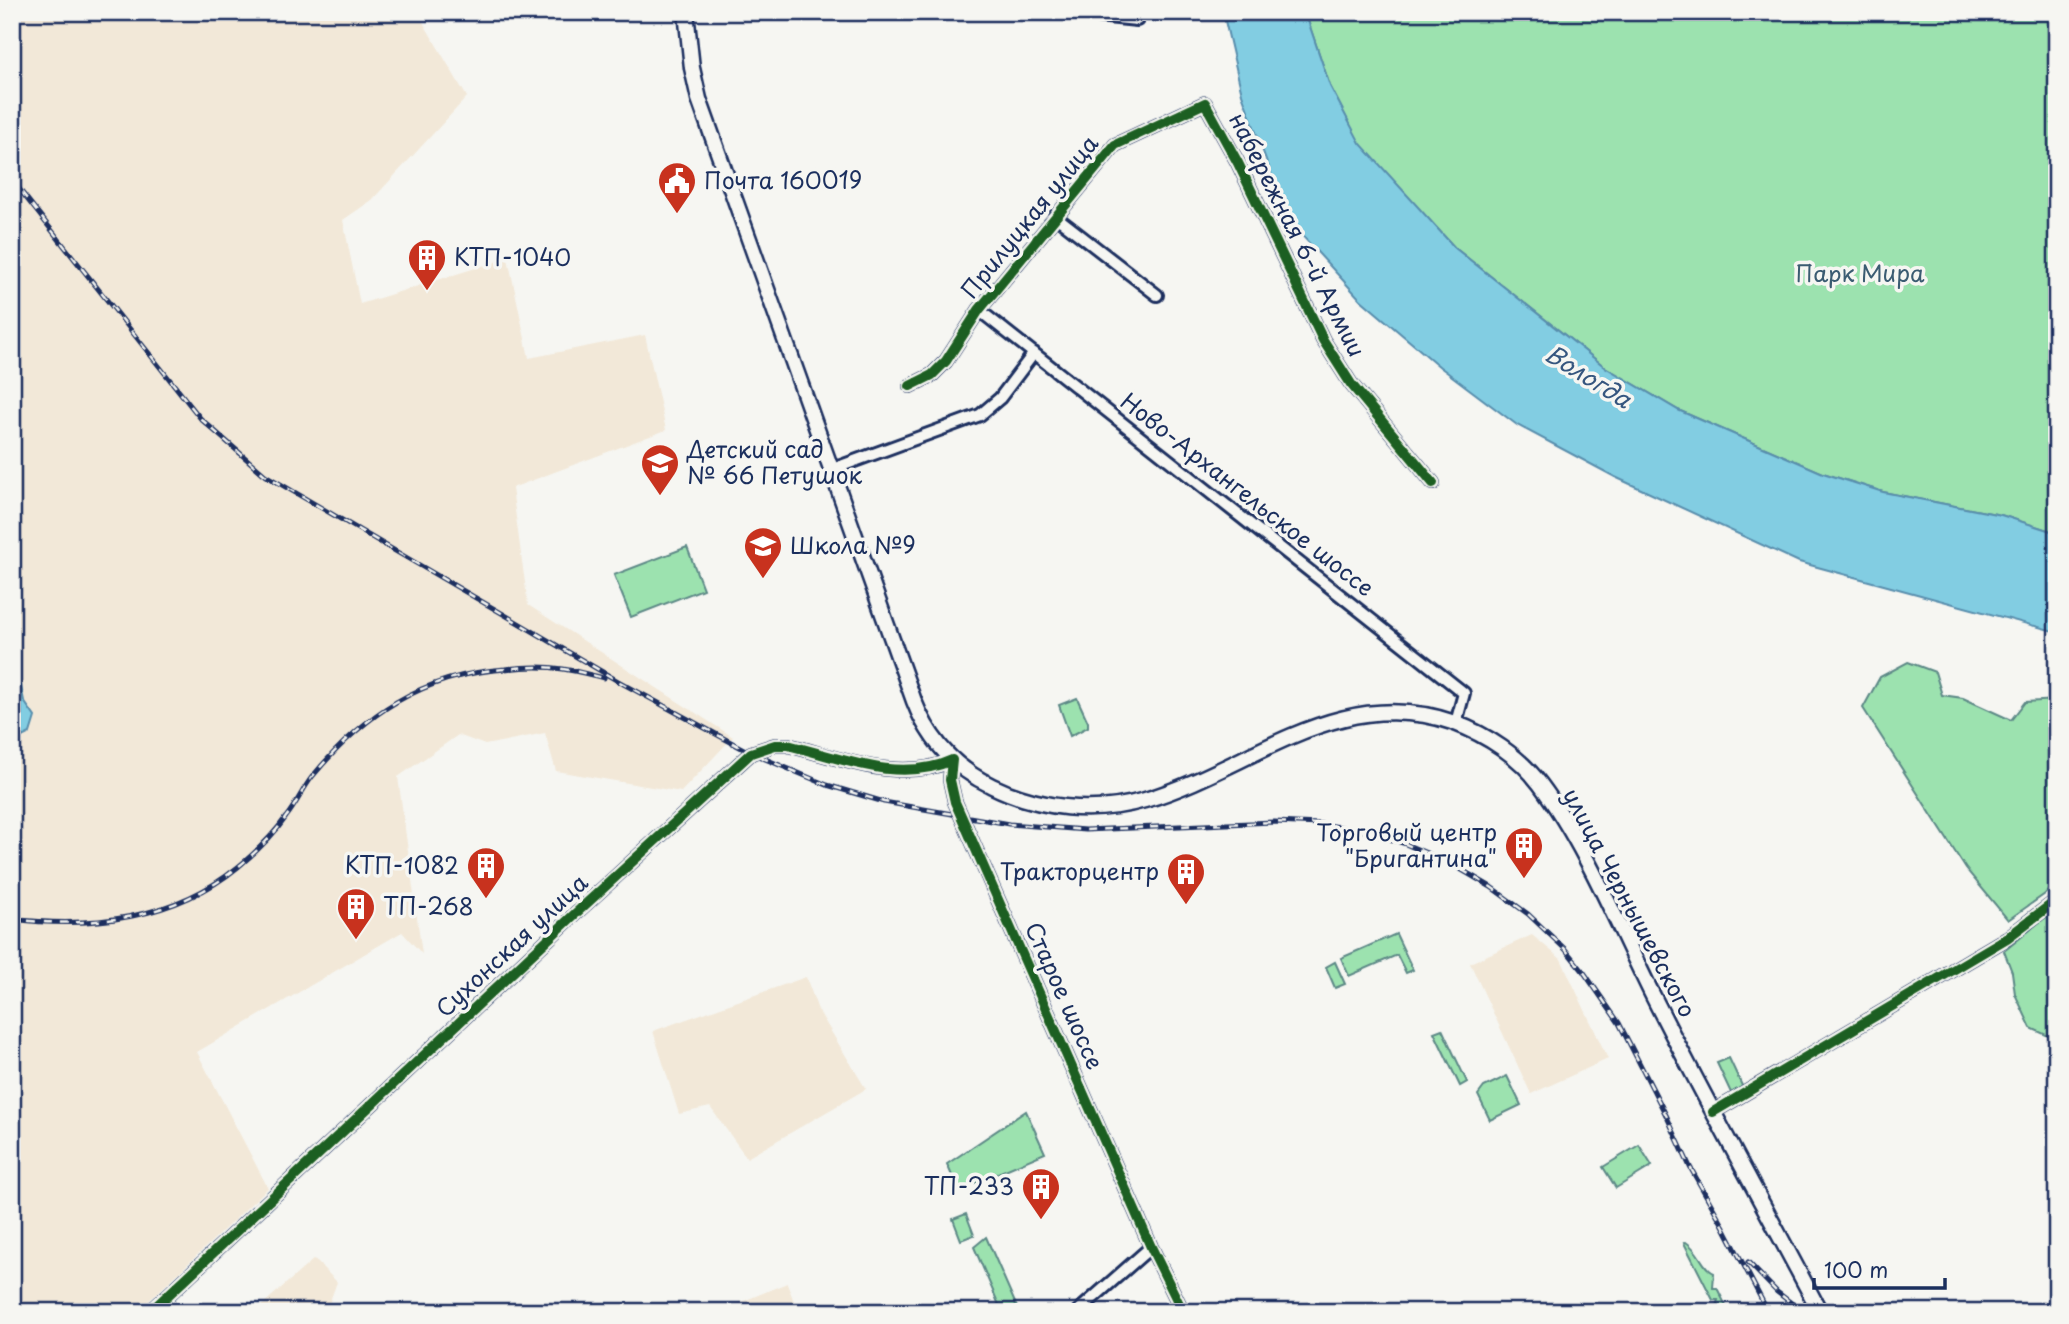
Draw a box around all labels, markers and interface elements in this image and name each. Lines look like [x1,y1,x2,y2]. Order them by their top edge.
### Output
street label: набережная 6-й Армии [1221,106,1375,363]
street label: Прилуцкая улица [952,126,1106,305]
public building icon: Почта 160019 [656,160,698,215]
place label: Почта 160019 [704,162,862,197]
building icon: КТП-1040 [406,237,448,292]
place label: КТП-1040 [454,239,571,274]
park label: Парк Мира [1796,255,1925,290]
water label: Вологда [1539,335,1640,416]
street label: Ново-Архангельское шоссе [1114,384,1382,604]
place label: Детский сад № 66 Петушок [686,431,862,492]
school or university icon: Детский сад № 66 Петушок [639,442,681,497]
school or university icon: Школа №9 [742,525,784,580]
place label: Школа №9 [790,527,916,562]
street label: улица Чернышевского [1555,781,1706,1023]
place label: Торговый центр "Бригантина" [1316,814,1497,875]
building icon: Торговый центр "Бригантина" [1503,825,1545,880]
building icon: КТП-1082 [465,845,507,900]
place label: КТП-1082 [345,847,459,882]
building icon: Тракторцентр [1165,851,1207,906]
place label: Тракторцентр [1000,853,1159,888]
street label: Сухонская улица [427,865,595,1025]
building icon: ТП-268 [335,886,377,941]
place label: ТП-268 [383,888,474,923]
street label: Старое шоссе [1017,916,1114,1075]
building icon: ТП-233 [1020,1166,1062,1221]
place label: ТП-233 [924,1168,1014,1203]
scale bar [1814,1247,1945,1291]
text: 100 m [1824,1253,1888,1285]

